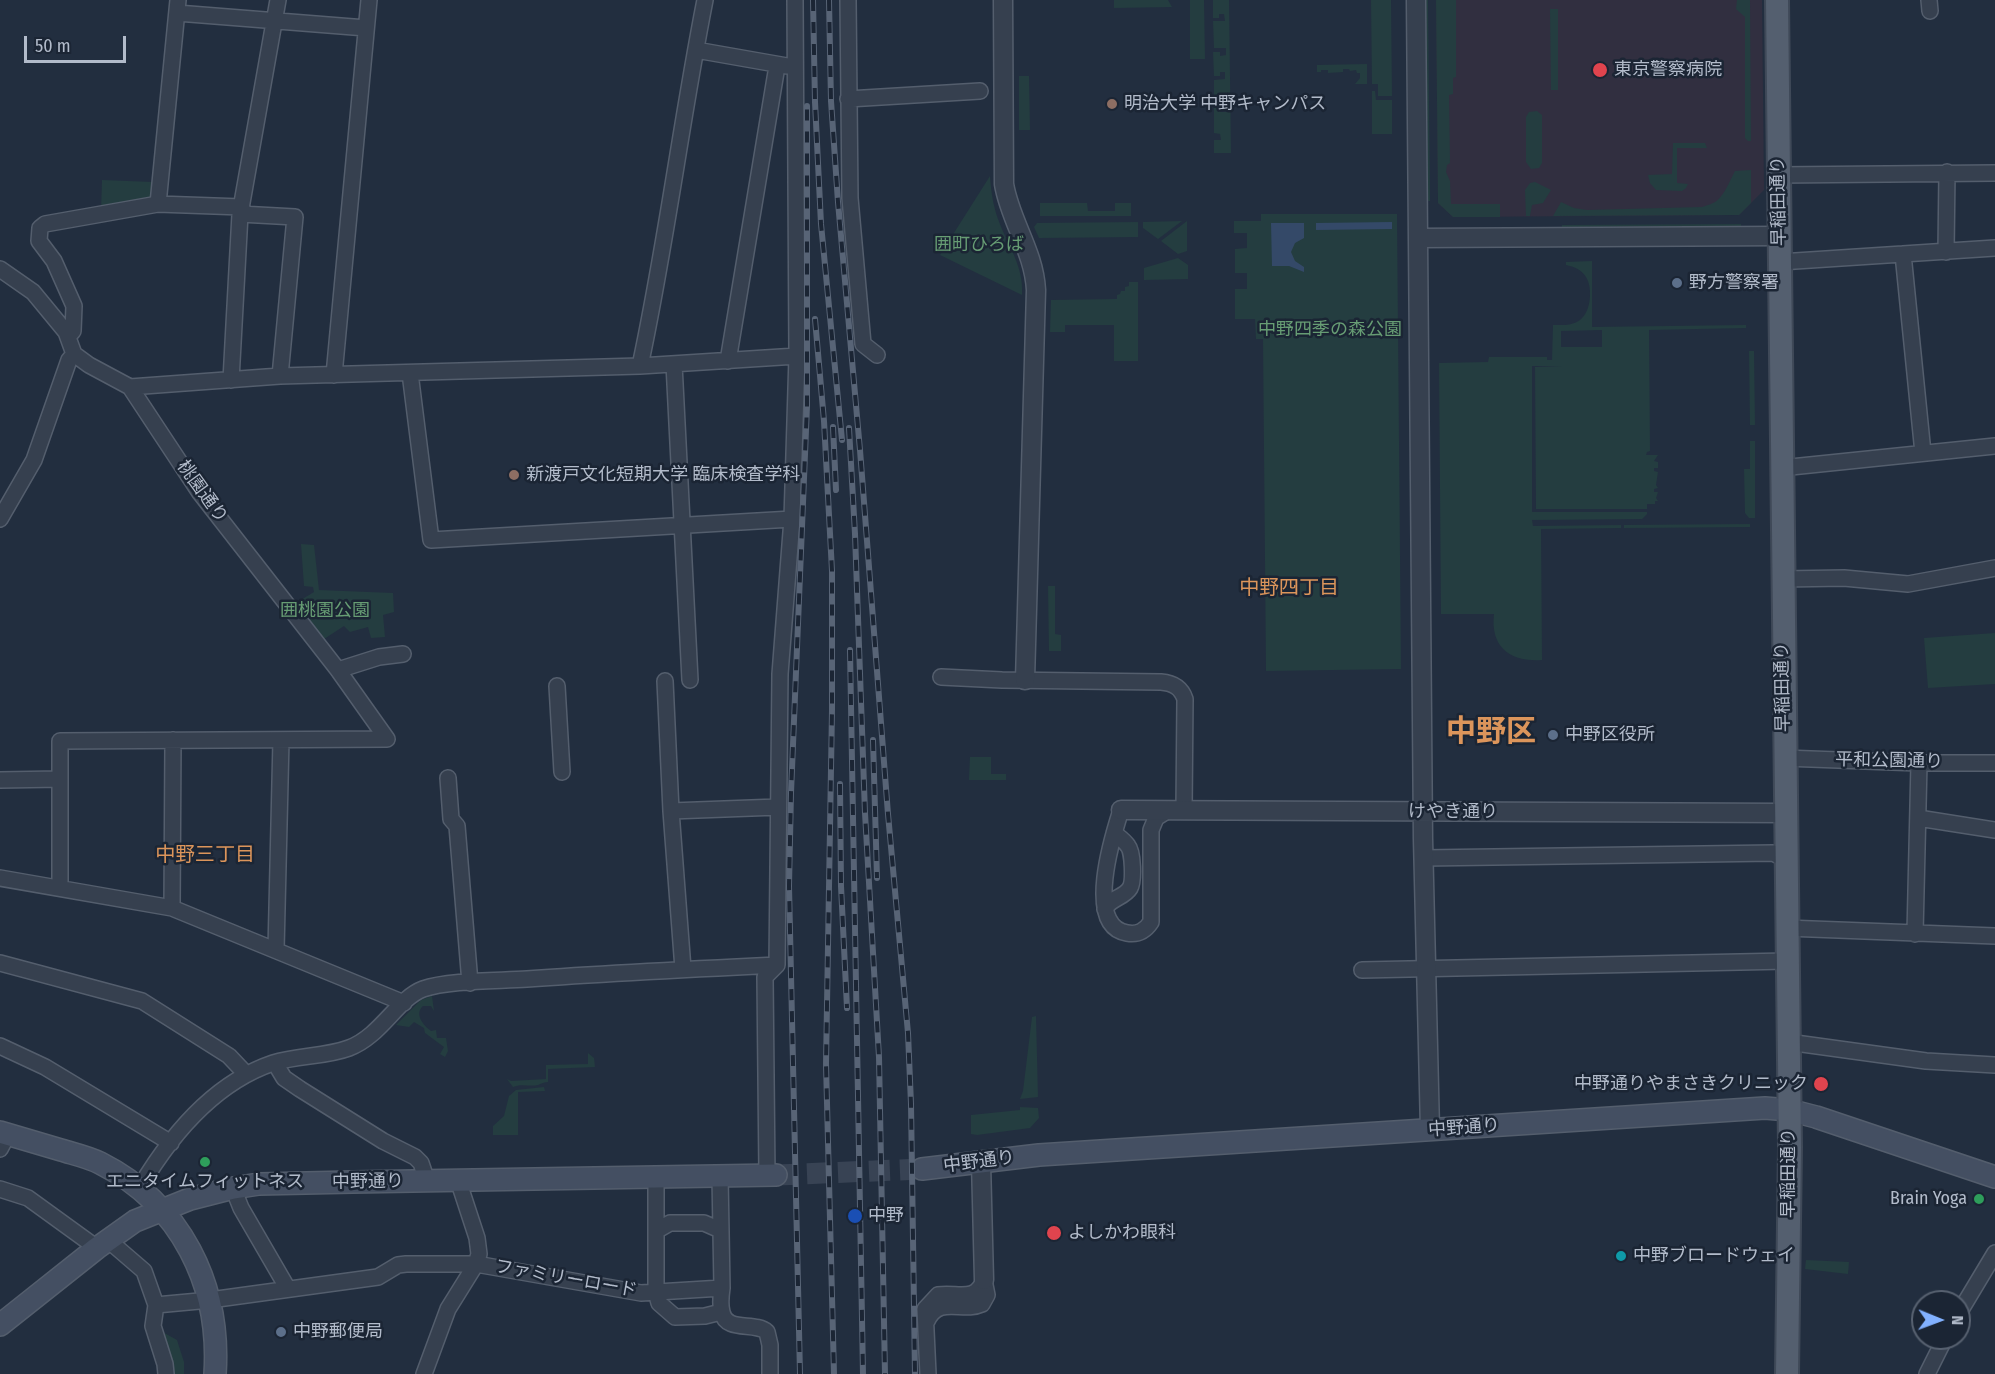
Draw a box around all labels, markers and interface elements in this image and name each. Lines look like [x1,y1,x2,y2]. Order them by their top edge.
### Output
scale bar [27,24,129,62]
text: 50 m [35,35,71,57]
place label: 東京警察病院 [1614,59,1722,81]
marker: 東京警察病院 [1591,61,1609,79]
place label: 明治大学 中野キャンパス [1124,93,1326,115]
marker: 明治大学 中野キャンパス [1105,97,1119,111]
street label: 早稲田通り [1767,156,1791,246]
park label: 囲町ひろば [934,234,1024,256]
place label: 野方警察署 [1689,272,1779,294]
marker: 野方警察署 [1670,276,1684,290]
park label: 中野四季の森公園 [1258,319,1402,341]
street label: 桃園通り [172,457,232,527]
place label: 新渡戸文化短期大学 臨床検査学科 [526,464,800,486]
marker: 新渡戸文化短期大学 臨床検査学科 [507,468,521,482]
district label: 中野四丁目 [1239,576,1339,600]
park label: 囲桃園公園 [280,600,370,622]
street label: 早稲田通り [1771,642,1795,732]
district label: 中野区 [1446,715,1536,751]
place label: 中野区役所 [1565,724,1655,746]
marker: 中野区役所 [1546,728,1560,742]
street label: 平和公園通り [1835,749,1943,773]
street label: けやき通り [1408,801,1498,823]
district label: 中野三丁目 [155,843,255,867]
place label: 中野通りやまさきクリニック [1574,1073,1808,1095]
marker: 中野通りやまさきクリニック [1812,1075,1830,1093]
street label: 中野通り [1427,1115,1501,1141]
street label: 早稲田通り [1778,1128,1800,1218]
street label: 中野通り [942,1147,1016,1177]
marker: エニタイムフィットネス [198,1155,212,1169]
place label: エニタイムフィットネス [106,1171,304,1193]
street label: 中野通り [332,1171,404,1193]
place label: Brain Yoga [1890,1188,1967,1210]
marker: Brain Yoga [1972,1192,1986,1206]
place label: 中野 [868,1205,904,1227]
marker: 中野 [846,1207,864,1225]
place label: よしかわ眼科 [1068,1222,1176,1244]
marker: よしかわ眼科 [1045,1224,1063,1242]
place label: 中野ブロードウェイ [1633,1245,1795,1267]
marker: 中野ブロードウェイ [1614,1249,1628,1263]
street label: ファミリーロード [493,1256,639,1302]
north arrow [1911,1290,1971,1350]
text: N [1948,1315,1967,1325]
place label: 中野郵便局 [293,1321,383,1343]
marker: 中野郵便局 [274,1325,288,1339]

